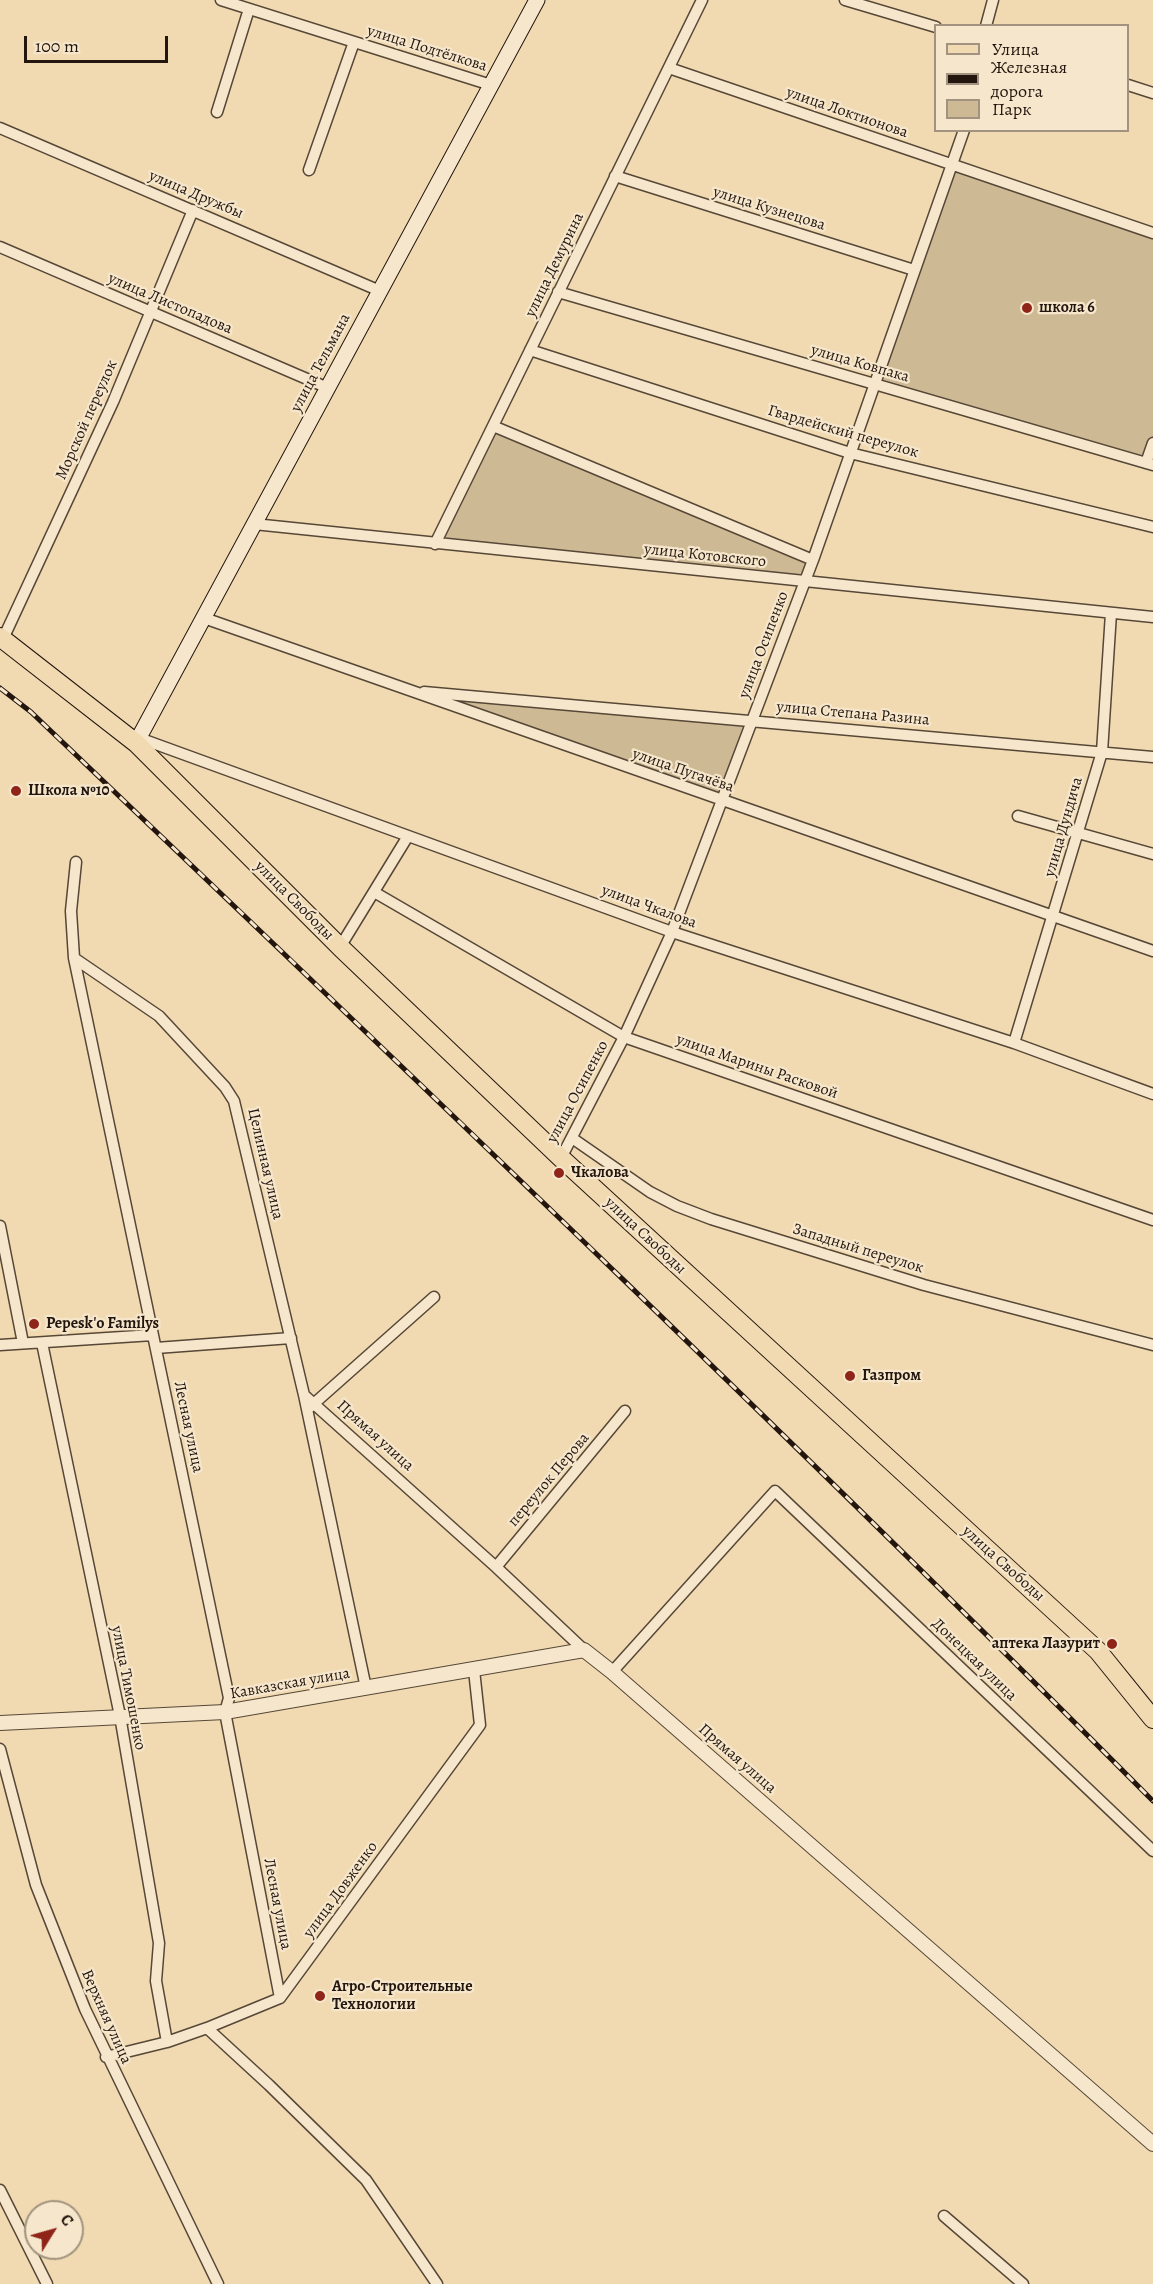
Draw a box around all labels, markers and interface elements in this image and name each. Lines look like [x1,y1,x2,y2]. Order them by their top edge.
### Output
street label: улица Подтёлкова [365,22,489,76]
scale bar [27,24,171,62]
legend [934,24,1129,132]
text: 100 m [35,34,79,58]
text: Улица [992,37,1039,61]
text: Железная дорога [991,55,1067,103]
street label: улица Локтионова [784,83,910,143]
text: Парк [992,97,1032,121]
street label: улица Дружбы [146,166,246,224]
street label: улица Кузнецова [711,183,827,235]
street label: улица Демурина [521,210,589,320]
street label: улица Листопадова [105,269,235,339]
place label: школа 6 [1039,298,1095,318]
marker: школа 6 [1020,301,1034,315]
street label: улица Тельмана [287,310,355,416]
street label: улица Ковпака [809,341,911,387]
street label: Морской переулок [52,357,122,483]
street label: Гвардейский переулок [765,401,921,463]
street label: улица Котовского [643,540,767,572]
street label: улица Осипенко [735,589,793,701]
street label: улица Степана Разина [776,698,930,730]
street label: улица Пугачёва [630,745,736,797]
street label: улица Дундича [1041,775,1087,879]
place label: Школа №10 [28,781,110,801]
marker: Школа №10 [9,784,23,798]
street label: улица Свободы [250,857,338,945]
street label: улица Чкалова [599,881,699,933]
street label: улица Марины Расковой [674,1030,840,1104]
street label: улица Осипенко [543,1038,613,1146]
street label: Целинная улица [243,1106,287,1222]
place label: Чкалова [571,1163,629,1183]
marker: Чкалова [552,1166,566,1180]
street label: улица Свободы [600,1193,690,1279]
street label: Западный переулок [790,1220,926,1278]
place label: Pepesk'o Familys [46,1314,159,1334]
marker: Pepesk'o Familys [27,1317,41,1331]
place label: Газпром [862,1366,921,1386]
marker: Газпром [843,1369,857,1383]
street label: Лесная улица [169,1380,207,1474]
street label: Прямая улица [333,1396,417,1476]
street label: переулок Перова [504,1429,594,1531]
street label: улица Свободы [958,1522,1048,1606]
street label: Донецкая улица [927,1615,1021,1705]
street label: улица Тимошенко [107,1624,149,1752]
place label: аптека Лазурит [992,1634,1100,1654]
marker: аптека Лазурит [1105,1637,1119,1651]
street label: Кавказская улица [229,1664,351,1704]
street label: Прямая улица [694,1720,780,1798]
street label: улица Довженко [300,1838,382,1942]
street label: Лесная улица [259,1857,295,1951]
street label: Верхняя улица [77,1967,135,2067]
place label: Агро-Строительные Технологии [332,1977,473,2015]
marker: Агро-Строительные Технологии [313,1989,327,2003]
north arrow [24,2200,84,2260]
text: С [55,2210,79,2231]

